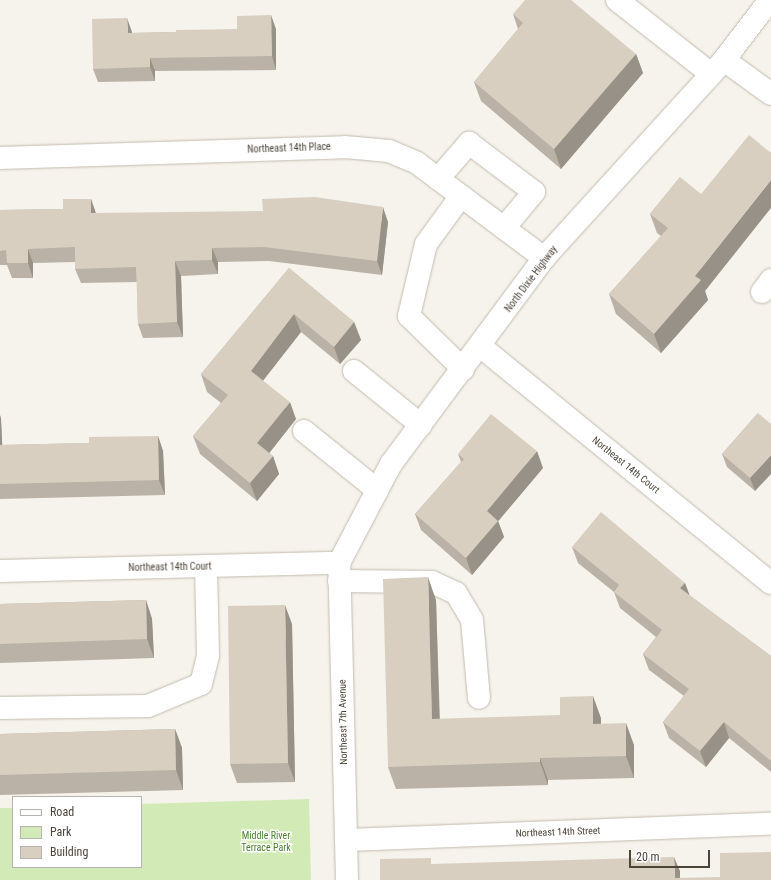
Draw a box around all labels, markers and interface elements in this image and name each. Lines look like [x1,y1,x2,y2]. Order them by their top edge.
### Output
street label: Northeast 14th Place [247,141,331,155]
street label: North Dixie Highway [502,243,560,315]
street label: Northeast 14th Court [590,434,662,496]
street label: Northeast 14th Court [128,560,212,574]
street label: Northeast 7th Avenue [336,679,350,765]
legend [12,796,142,868]
text: Road [50,805,74,819]
text: Park [50,825,71,839]
street label: Northeast 14th Street [515,825,601,839]
park label: Middle River Terrace Park [241,829,291,852]
scale bar [631,842,712,868]
text: Building [50,845,88,859]
text: 20 m [636,850,660,864]

